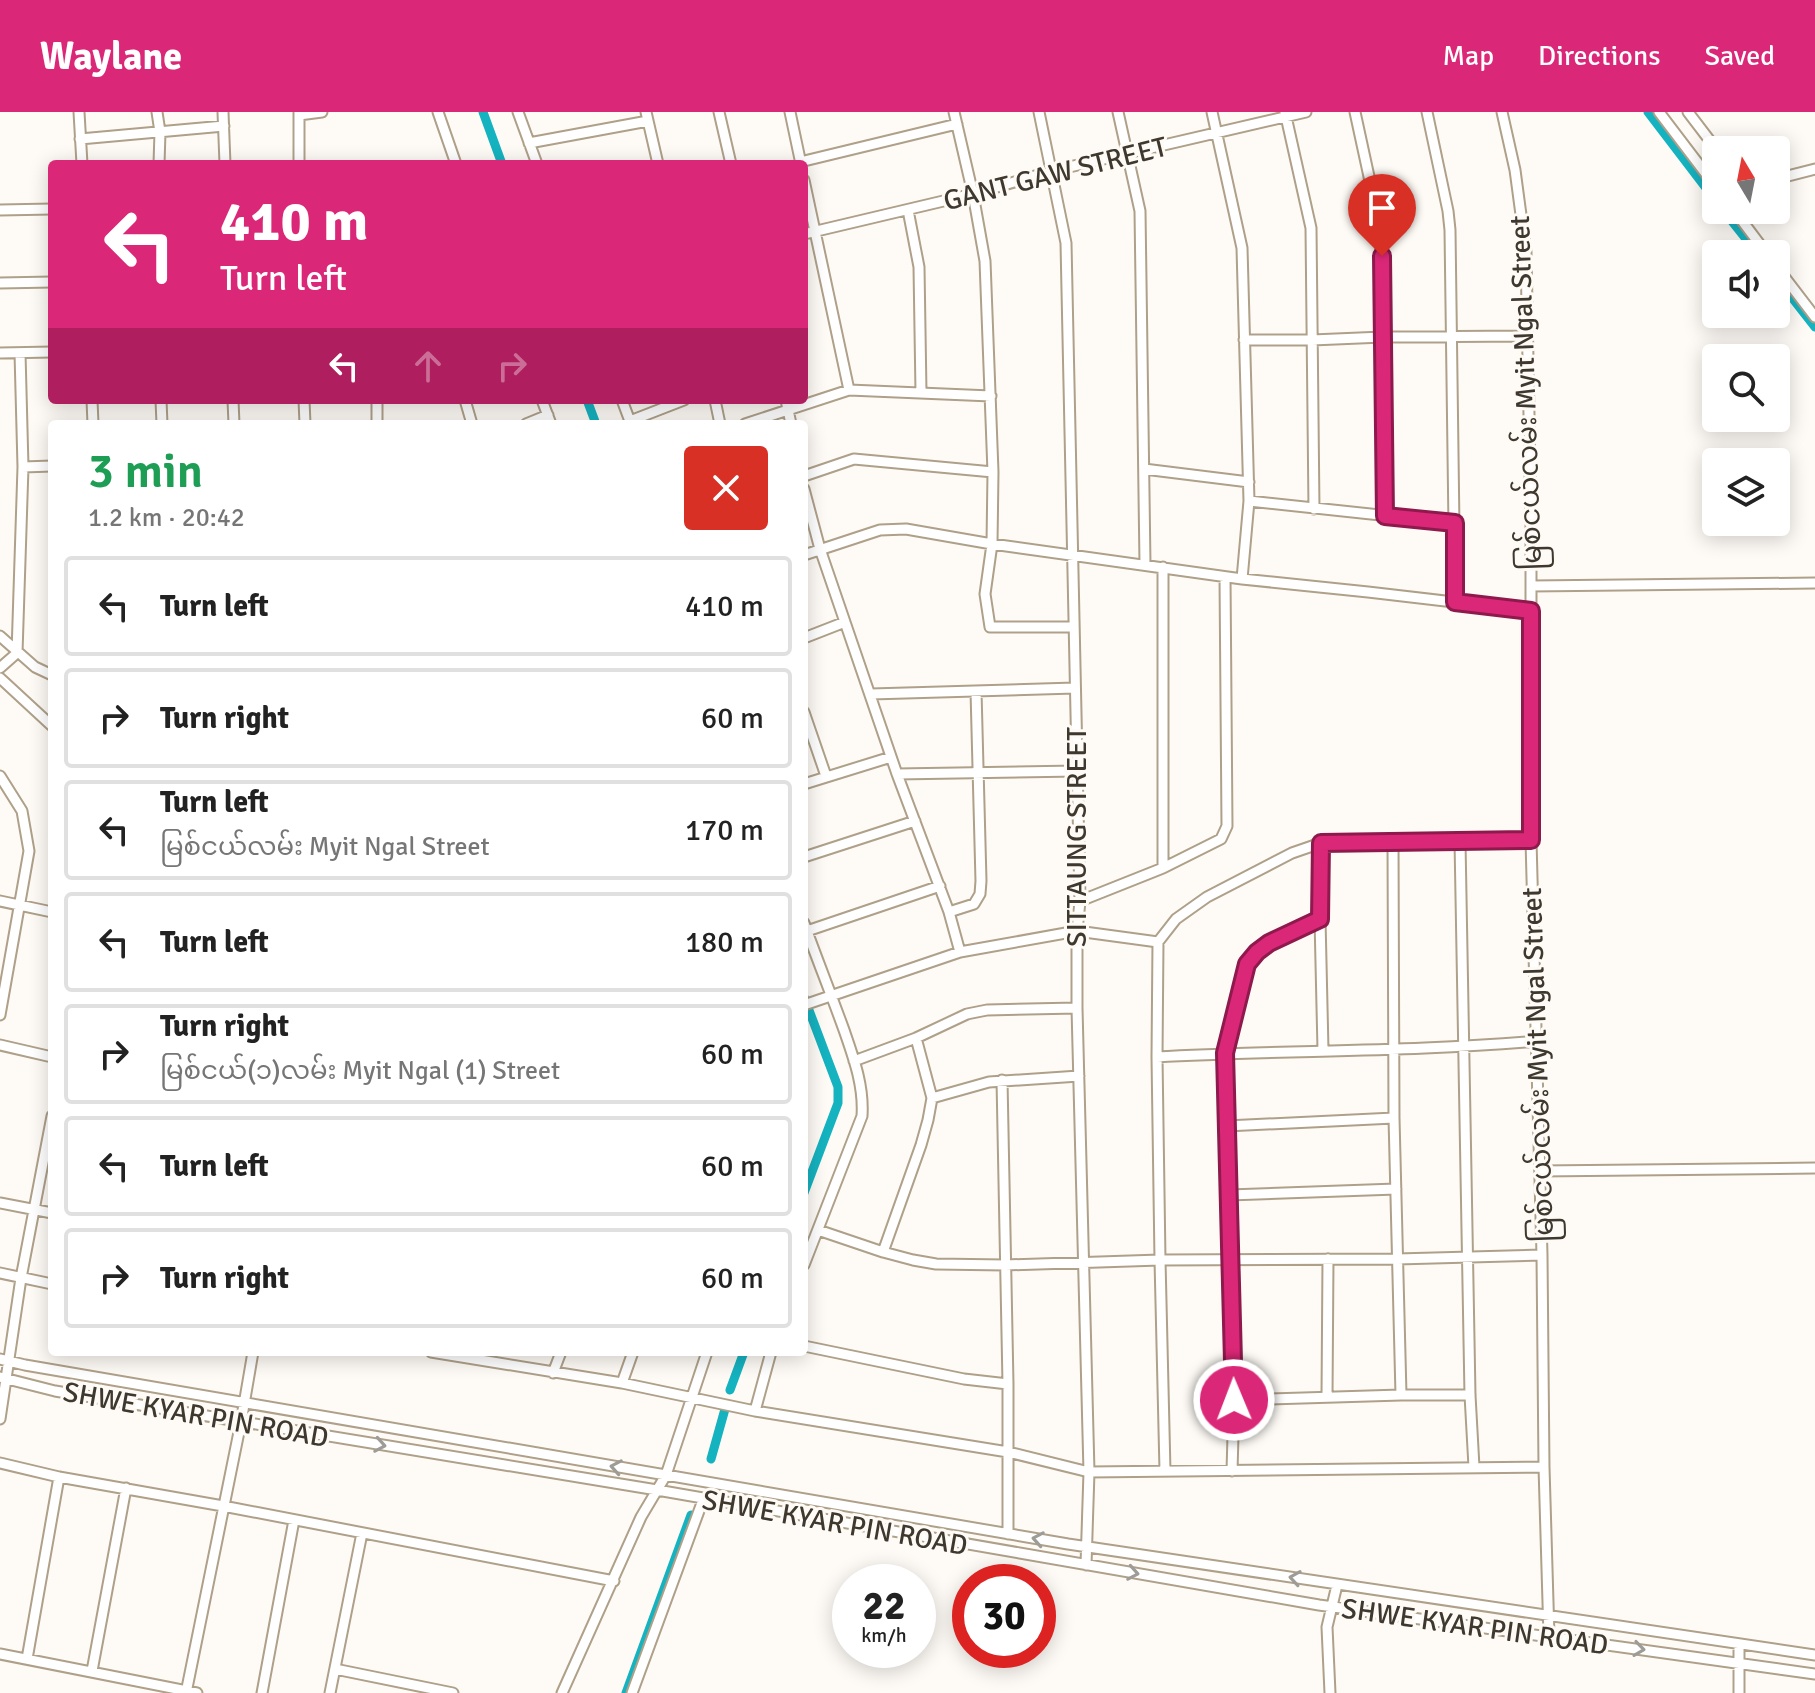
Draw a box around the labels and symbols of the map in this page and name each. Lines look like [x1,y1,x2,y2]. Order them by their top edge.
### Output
street label: GANT GAW STREET [940,130,1171,218]
north arrow [1702,136,1790,224]
pin [1348,174,1416,256]
street label: မြစ်ငယ်လမ်း Myit Ngal Street [1501,215,1554,571]
street label: SITTAUNG STREET [1060,727,1094,947]
street label: မြစ်ငယ်လမ်း Myit Ngal Street [1513,887,1566,1243]
position arrow [1192,1358,1276,1442]
street label: SHWE KYAR PIN ROAD [61,1375,331,1455]
one-way arrow [373,1436,387,1453]
one-way arrow [609,1459,623,1476]
street label: SHWE KYAR PIN ROAD [700,1483,970,1563]
one-way arrow [1031,1531,1045,1548]
speed limit sign: 30 [952,1564,1056,1668]
one-way arrow [1126,1564,1140,1581]
one-way arrow [1288,1571,1302,1588]
street label: SHWE KYAR PIN ROAD [1339,1591,1610,1663]
one-way arrow [1632,1640,1646,1657]

